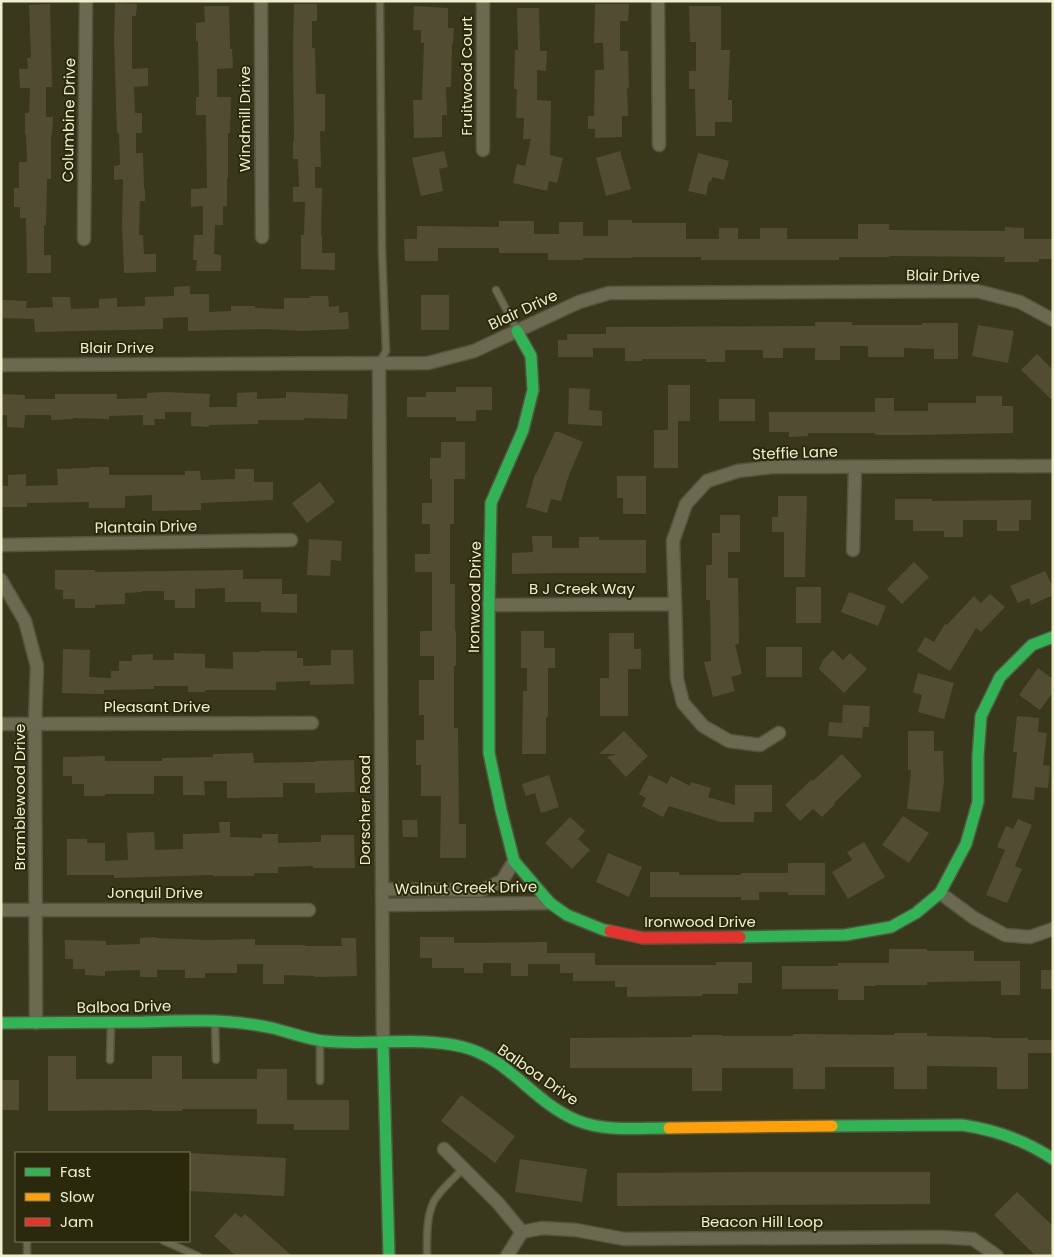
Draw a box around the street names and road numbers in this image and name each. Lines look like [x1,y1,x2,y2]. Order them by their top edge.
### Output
street label: Fruitwood Court [456,16,477,136]
street label: Columbine Drive [57,58,80,182]
street label: Windmill Drive [234,66,255,172]
street label: Blair Drive [906,264,980,287]
street label: Blair Drive [485,284,561,335]
street label: Blair Drive [80,337,154,358]
street label: Steffie Lane [752,441,838,464]
street label: Plantain Drive [95,515,197,538]
street label: Ironwood Drive [463,541,486,653]
street label: B J Creek Way [529,578,635,599]
street label: Pleasant Drive [104,696,210,717]
street label: Bramblewood Drive [9,724,30,870]
street label: Dorscher Road [354,755,375,865]
street label: Walnut Creek Drive [395,876,537,899]
street label: Jonquil Drive [107,882,203,903]
street label: Ironwood Drive [644,911,756,932]
street label: Balboa Drive [77,995,171,1018]
street label: Balboa Drive [494,1039,583,1110]
street label: Beacon Hill Loop [701,1211,823,1232]

